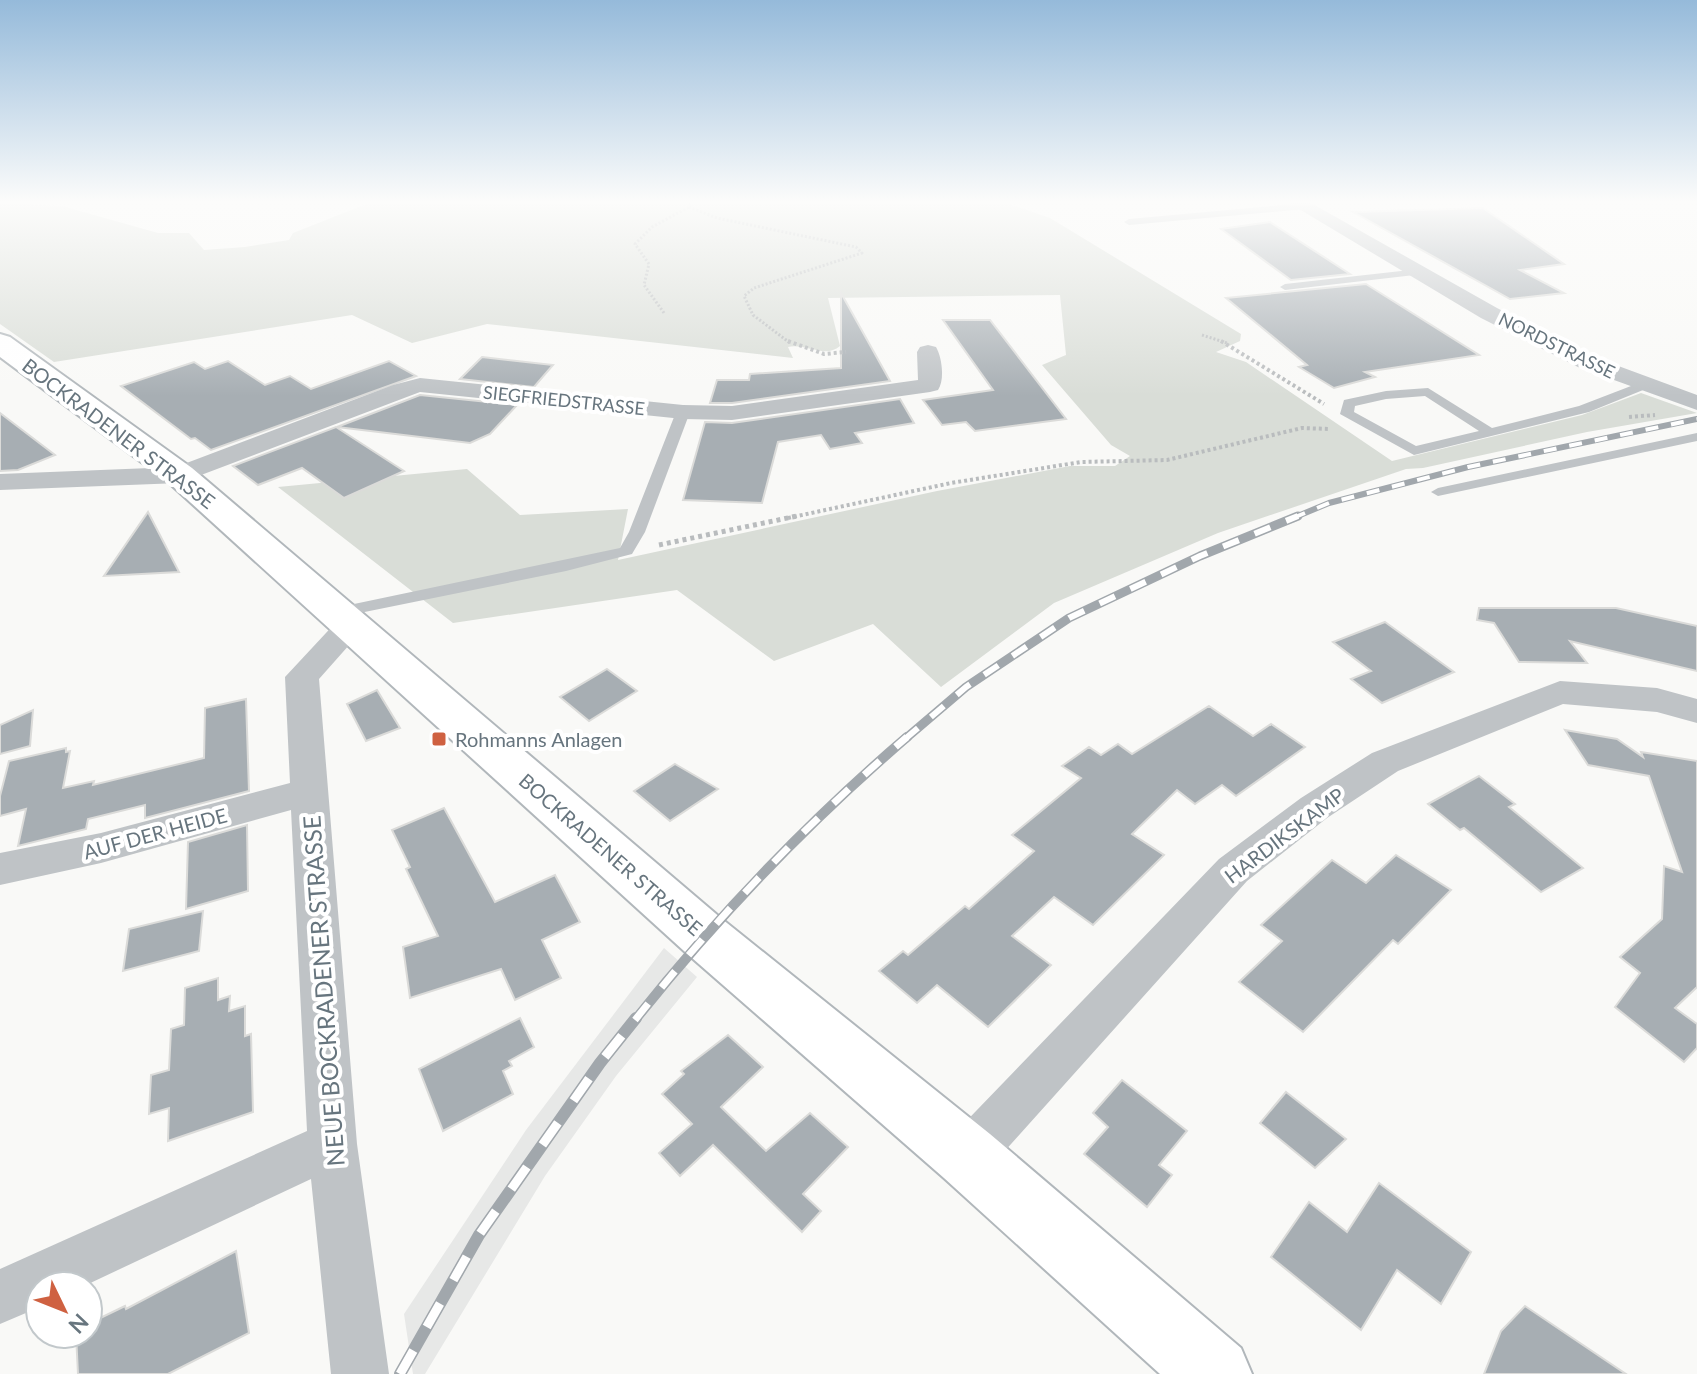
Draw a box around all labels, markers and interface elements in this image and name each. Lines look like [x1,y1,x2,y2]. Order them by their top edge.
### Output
street label: NORDSTRASSE [1495,307,1619,383]
street label: BOCKRADENER STRASSE [18,353,220,513]
street label: SIEGFRIEDSTRASSE [482,381,646,419]
place label: Rohmanns Anlagen [455,727,622,751]
marker: Rohmanns Anlagen [430,730,448,748]
street label: BOCKRADENER STRASSE [515,768,707,940]
street label: HARDIKSKAMP [1219,782,1349,888]
street label: AUF DER HEIDE [81,802,229,864]
street label: NEUE BOCKRADENER STRASSE [296,815,350,1167]
north arrow [24,1270,104,1350]
text: N [63,1309,95,1339]

